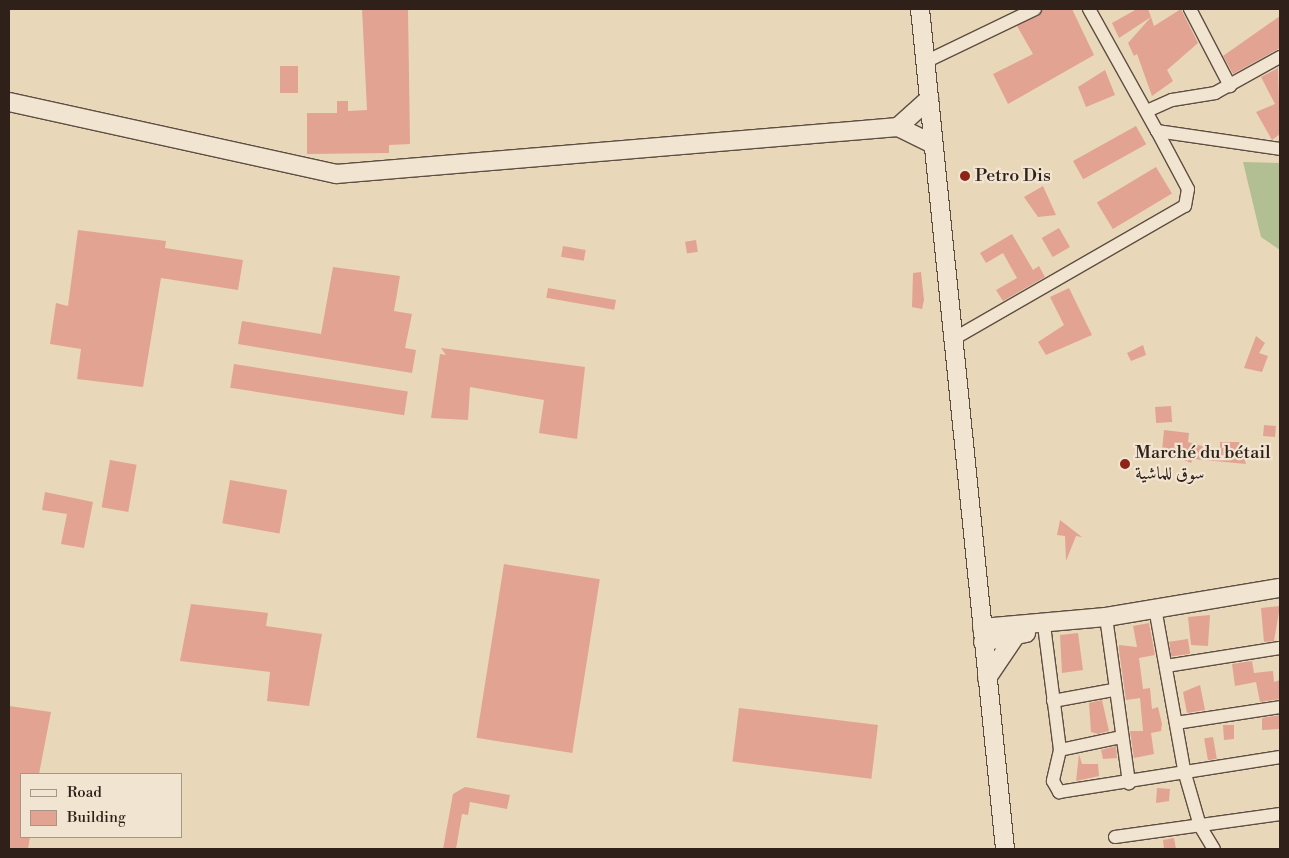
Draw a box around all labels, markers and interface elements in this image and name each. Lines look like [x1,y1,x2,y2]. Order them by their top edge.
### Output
place label: Petro Dis [975,165,1051,187]
marker: Petro Dis [959,170,971,182]
place label: Marché du bétail سوق للماشية [1135,443,1271,486]
marker: Marché du bétail سوق للماشية [1119,458,1131,470]
legend [20,773,182,838]
text: Road [67,783,102,802]
text: Building [67,808,126,827]

